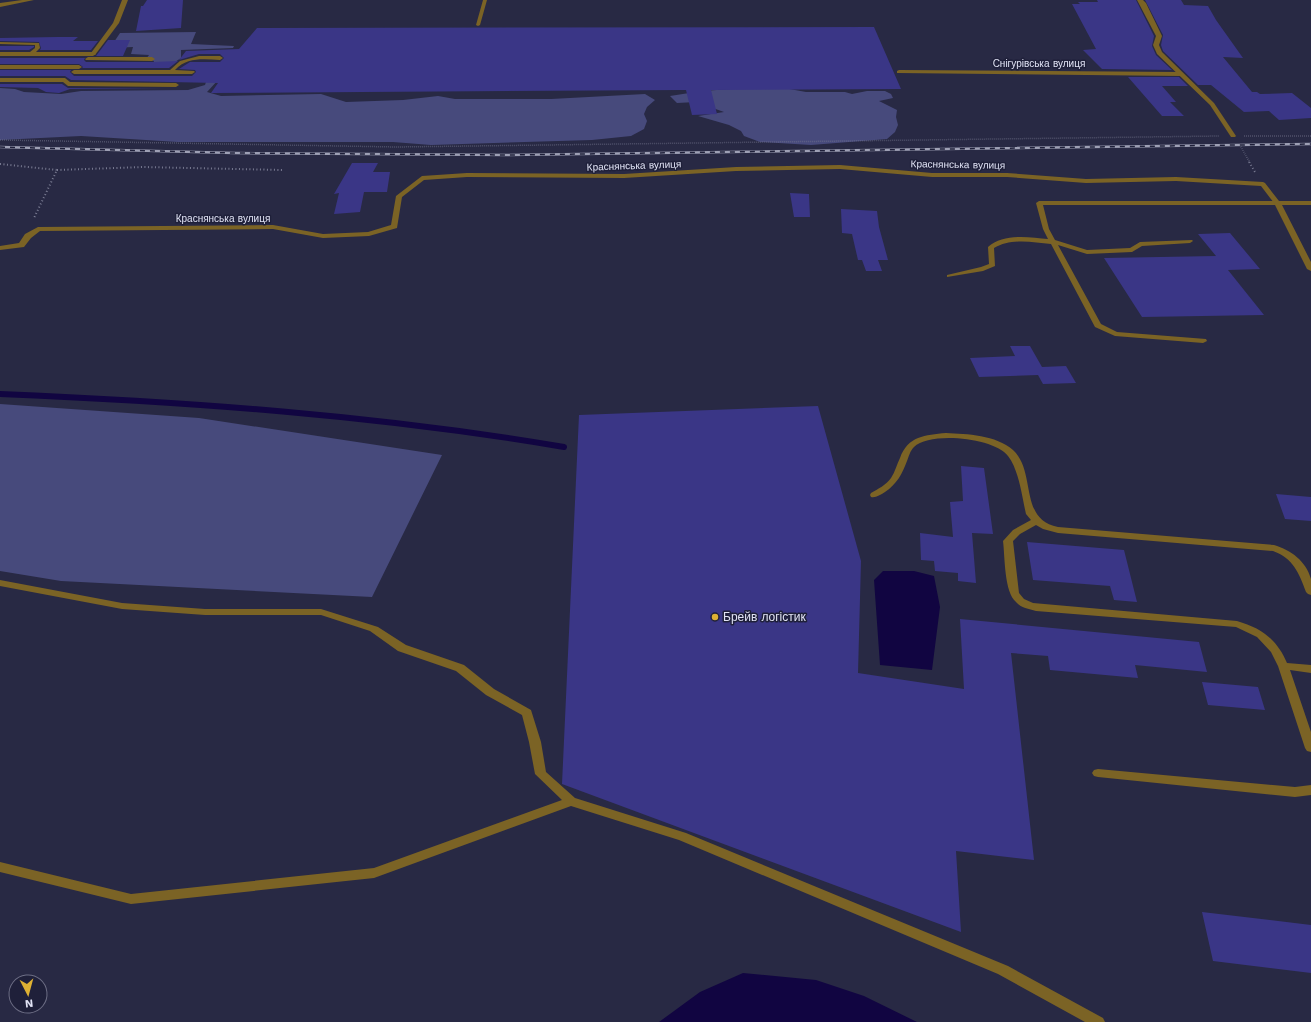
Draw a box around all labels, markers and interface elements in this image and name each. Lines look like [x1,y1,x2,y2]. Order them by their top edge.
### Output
street label: Снігурівська вулиця [993,58,1085,69]
street label: Краснянська вулиця [587,158,681,173]
street label: Краснянська вулиця [911,158,1005,171]
street label: Краснянська вулиця [176,213,270,224]
place label: Брейв логістик [723,610,806,624]
marker: Брейв логістик [710,612,720,622]
north arrow [8,974,48,1014]
text: N [24,997,34,1010]

